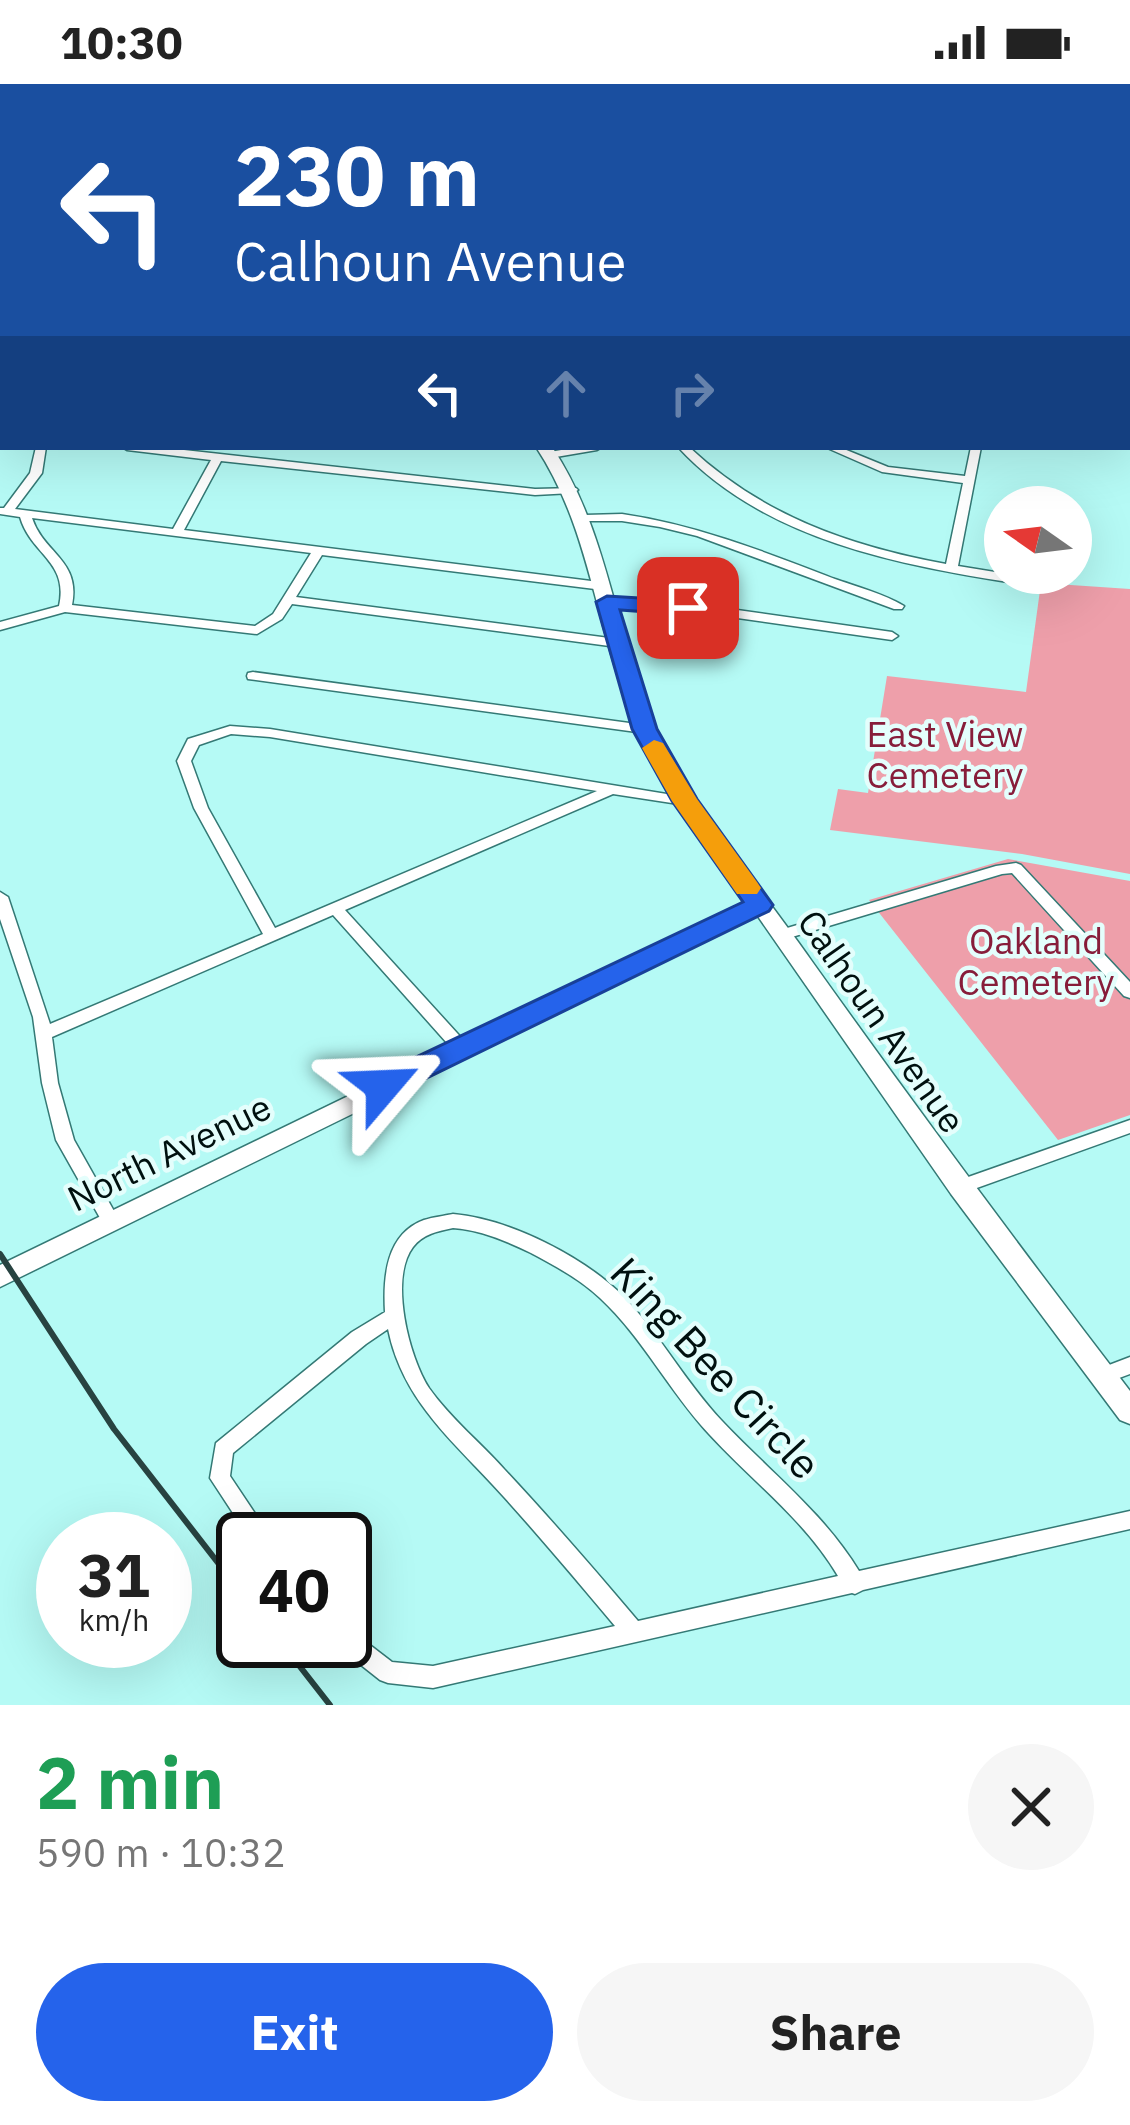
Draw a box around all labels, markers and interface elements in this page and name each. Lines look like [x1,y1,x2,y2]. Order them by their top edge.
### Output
text: 10:30 [60,13,183,71]
text: 230 m [234,120,480,229]
icon: left [36,132,192,288]
text: Calhoun Avenue [234,226,626,296]
icon: left [407,360,473,426]
icon: ahead [533,360,599,426]
icon: right [659,360,725,426]
north arrow [984,486,1092,594]
map controls [984,486,1092,594]
pin [637,557,739,659]
icon: arrive [655,575,721,641]
park label: East View Cemetery [866,710,1024,798]
street label: Calhoun Avenue [788,900,976,1142]
park label: Oakland Cemetery [957,917,1115,1005]
position arrow [320,1023,446,1149]
street label: North Avenue [59,1082,279,1222]
street label: King Bee Circle [599,1245,833,1491]
speed limit sign: 40 [216,1512,372,1668]
text: 31 [78,1535,150,1614]
text: km/h [79,1600,149,1639]
text: 2 min [36,1735,224,1829]
button: close [968,1744,1094,1870]
text: 590 m · 10:32 [36,1827,286,1878]
button: Exit [36,1963,553,2101]
button: Share [577,1963,1094,2101]

